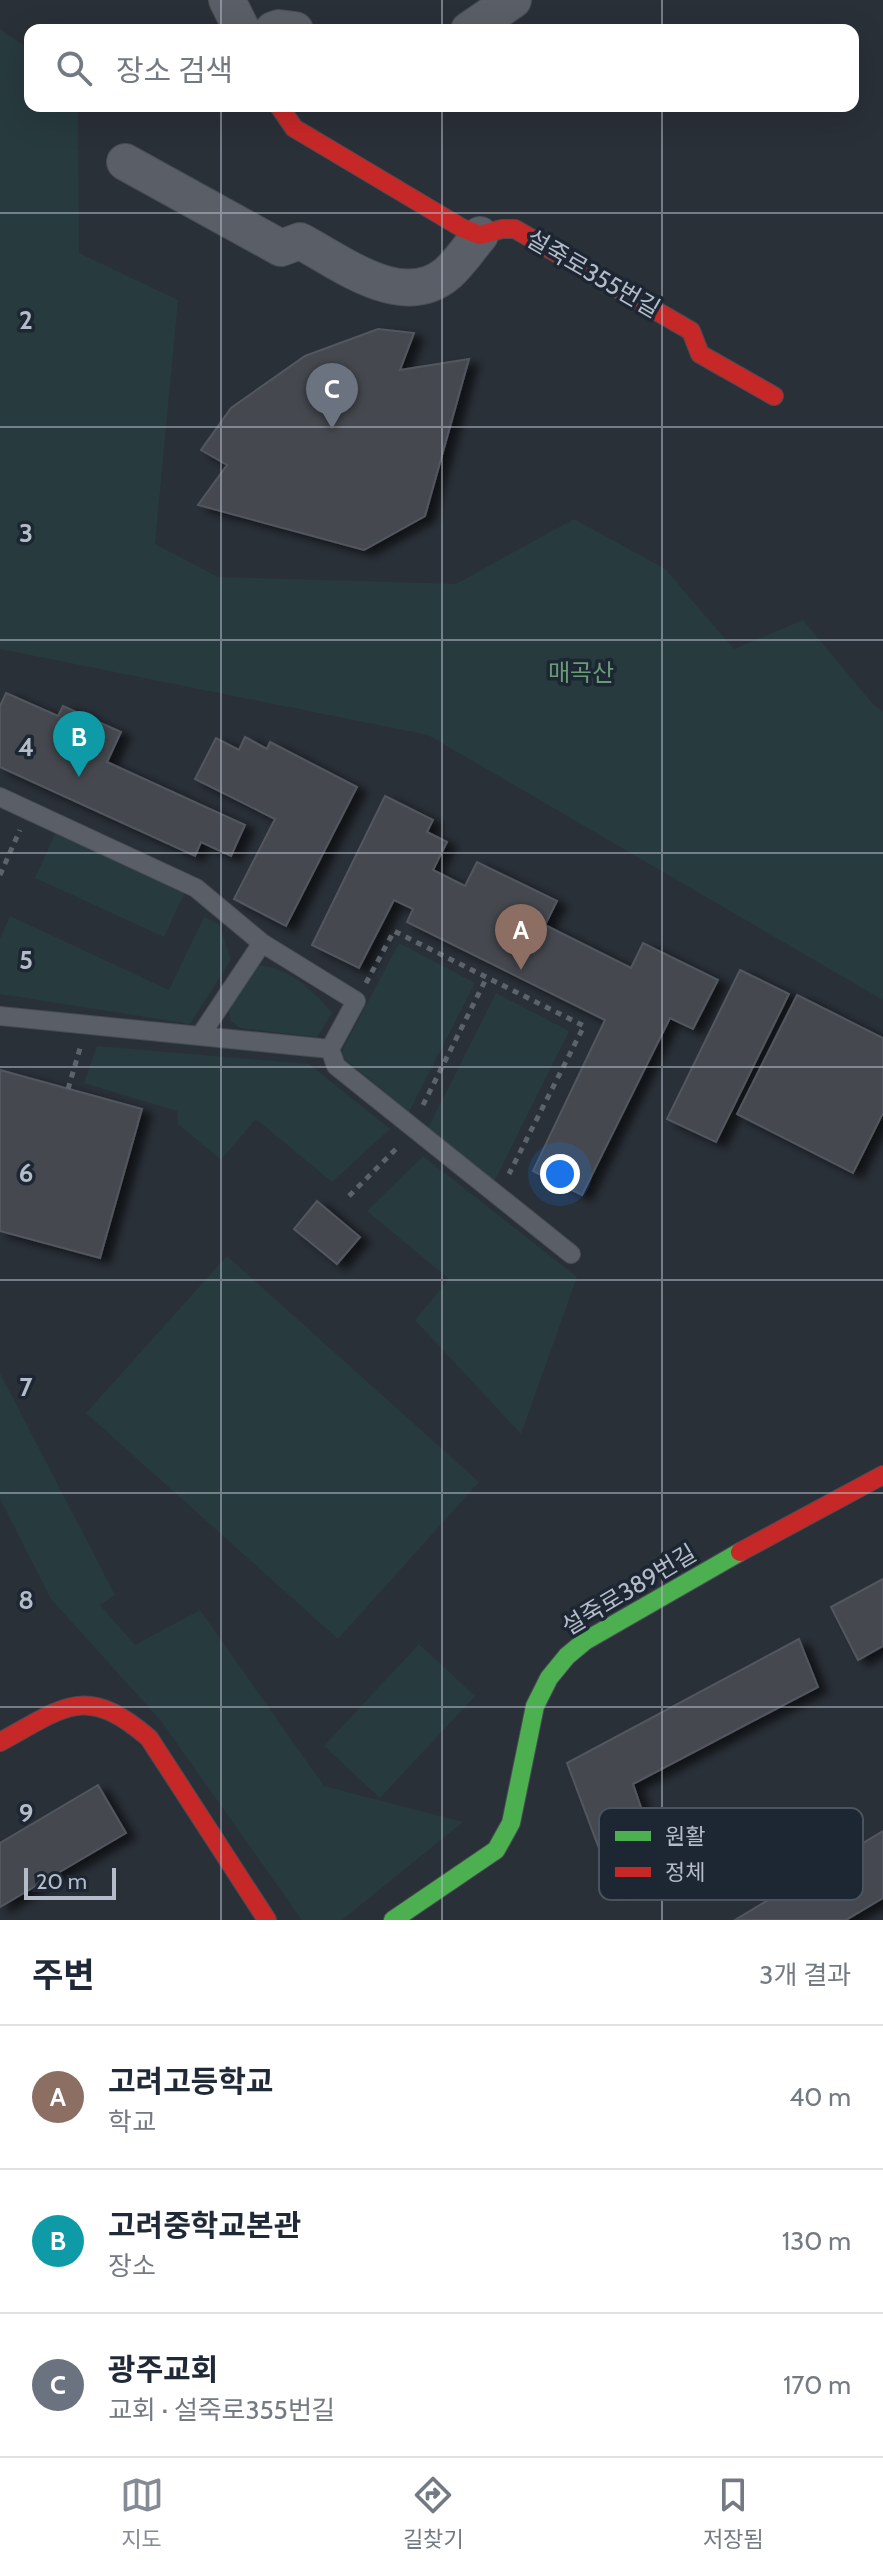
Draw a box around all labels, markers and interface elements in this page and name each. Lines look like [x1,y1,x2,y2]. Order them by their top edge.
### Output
search box [24,24,859,112]
icon: search [52,46,96,90]
text: 장소 검색 [116,52,233,89]
street label: 설죽로355번길 [521,224,665,323]
text: 2 [19,304,33,336]
pin: C [306,363,358,429]
text: 3 [19,517,33,549]
park label: 매곡산 [548,658,614,687]
pin: B [53,711,105,777]
text: 4 [18,731,34,763]
pin: A [495,904,547,970]
text: 5 [19,944,33,976]
your location [540,1154,580,1194]
text: 6 [19,1157,33,1189]
text: 7 [19,1371,33,1403]
street label: 설죽로389번길 [556,1538,701,1641]
text: 8 [18,1584,34,1616]
text: 9 [19,1797,33,1829]
legend [599,1808,863,1900]
text: 원활 [665,1823,705,1850]
text: 정체 [665,1859,705,1886]
scale bar [24,1864,116,1900]
text: 20 m [36,1868,87,1895]
text: 주변 [32,1954,95,1996]
text: 3개 결과 [759,1959,851,1991]
text: 고려고등학교 [108,2063,274,2100]
text: A [50,2081,66,2113]
text: 40 m [789,2081,851,2113]
text: 학교 [108,2106,156,2138]
text: 고려중학교본관 [108,2207,301,2244]
text: B [50,2225,66,2257]
text: 130 m [782,2225,851,2257]
text: 장소 [108,2250,156,2282]
text: 광주교회 [108,2351,218,2388]
text: C [50,2369,66,2401]
text: 170 m [783,2369,851,2401]
text: 교회 · 설죽로355번길 [108,2394,336,2426]
tab: 지도 [120,2473,164,2553]
tab: 길찾기 [403,2473,463,2553]
tab: 저장됨 [703,2473,763,2553]

